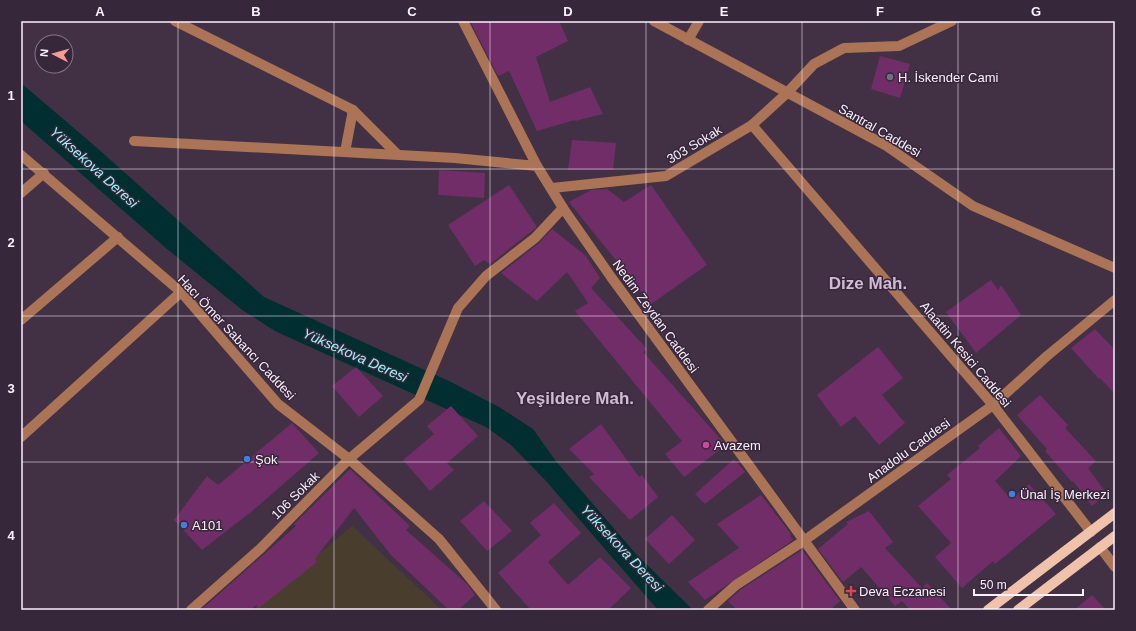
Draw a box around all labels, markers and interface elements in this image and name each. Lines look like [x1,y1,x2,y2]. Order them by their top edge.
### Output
text: A [95,4,105,19]
text: B [251,4,261,19]
text: C [407,4,417,19]
text: D [563,4,573,19]
text: E [720,4,729,19]
text: F [876,4,884,19]
text: G [1031,4,1041,19]
north arrow [34,34,74,74]
text: N [38,48,50,58]
place label: H. İskender Cami [898,70,999,85]
marker: H. İskender Cami [885,72,895,82]
text: 1 [7,88,15,103]
street label: Santral Caddesi [836,101,924,160]
street label: 303 Sokak [664,122,725,167]
water label: Yüksekova Deresi [47,123,142,211]
text: 2 [7,235,15,250]
street label: Nedim Zeydan Caddesi [610,257,702,376]
street label: Hacı Ömer Sabancı Caddesi [175,272,299,403]
district label: Dize Mah. [829,274,907,293]
street label: Alaattin Kesici Caddesi [917,299,1014,410]
water label: Yüksekova Deresi [300,325,411,386]
text: 3 [7,381,15,396]
district label: Yeşildere Mah. [516,389,634,408]
street label: Anadolu Caddesi [864,415,953,486]
place label: Avazem [714,438,761,453]
marker: Avazem [701,440,711,450]
place label: Şok [255,452,278,467]
marker: Şok [242,454,252,464]
street label: 106 Sokak [268,468,323,522]
place label: Ünal İş Merkezi [1020,487,1110,502]
marker: Ünal İş Merkezi [1007,489,1017,499]
water label: Yüksekova Deresi [578,501,667,595]
place label: A101 [192,518,222,533]
marker: A101 [179,520,189,530]
text: 4 [7,528,15,543]
scale bar [974,571,1083,597]
text: 50 m [980,578,1007,592]
place label: Deva Eczanesi [859,584,946,599]
marker: Deva Eczanesi [846,586,856,596]

